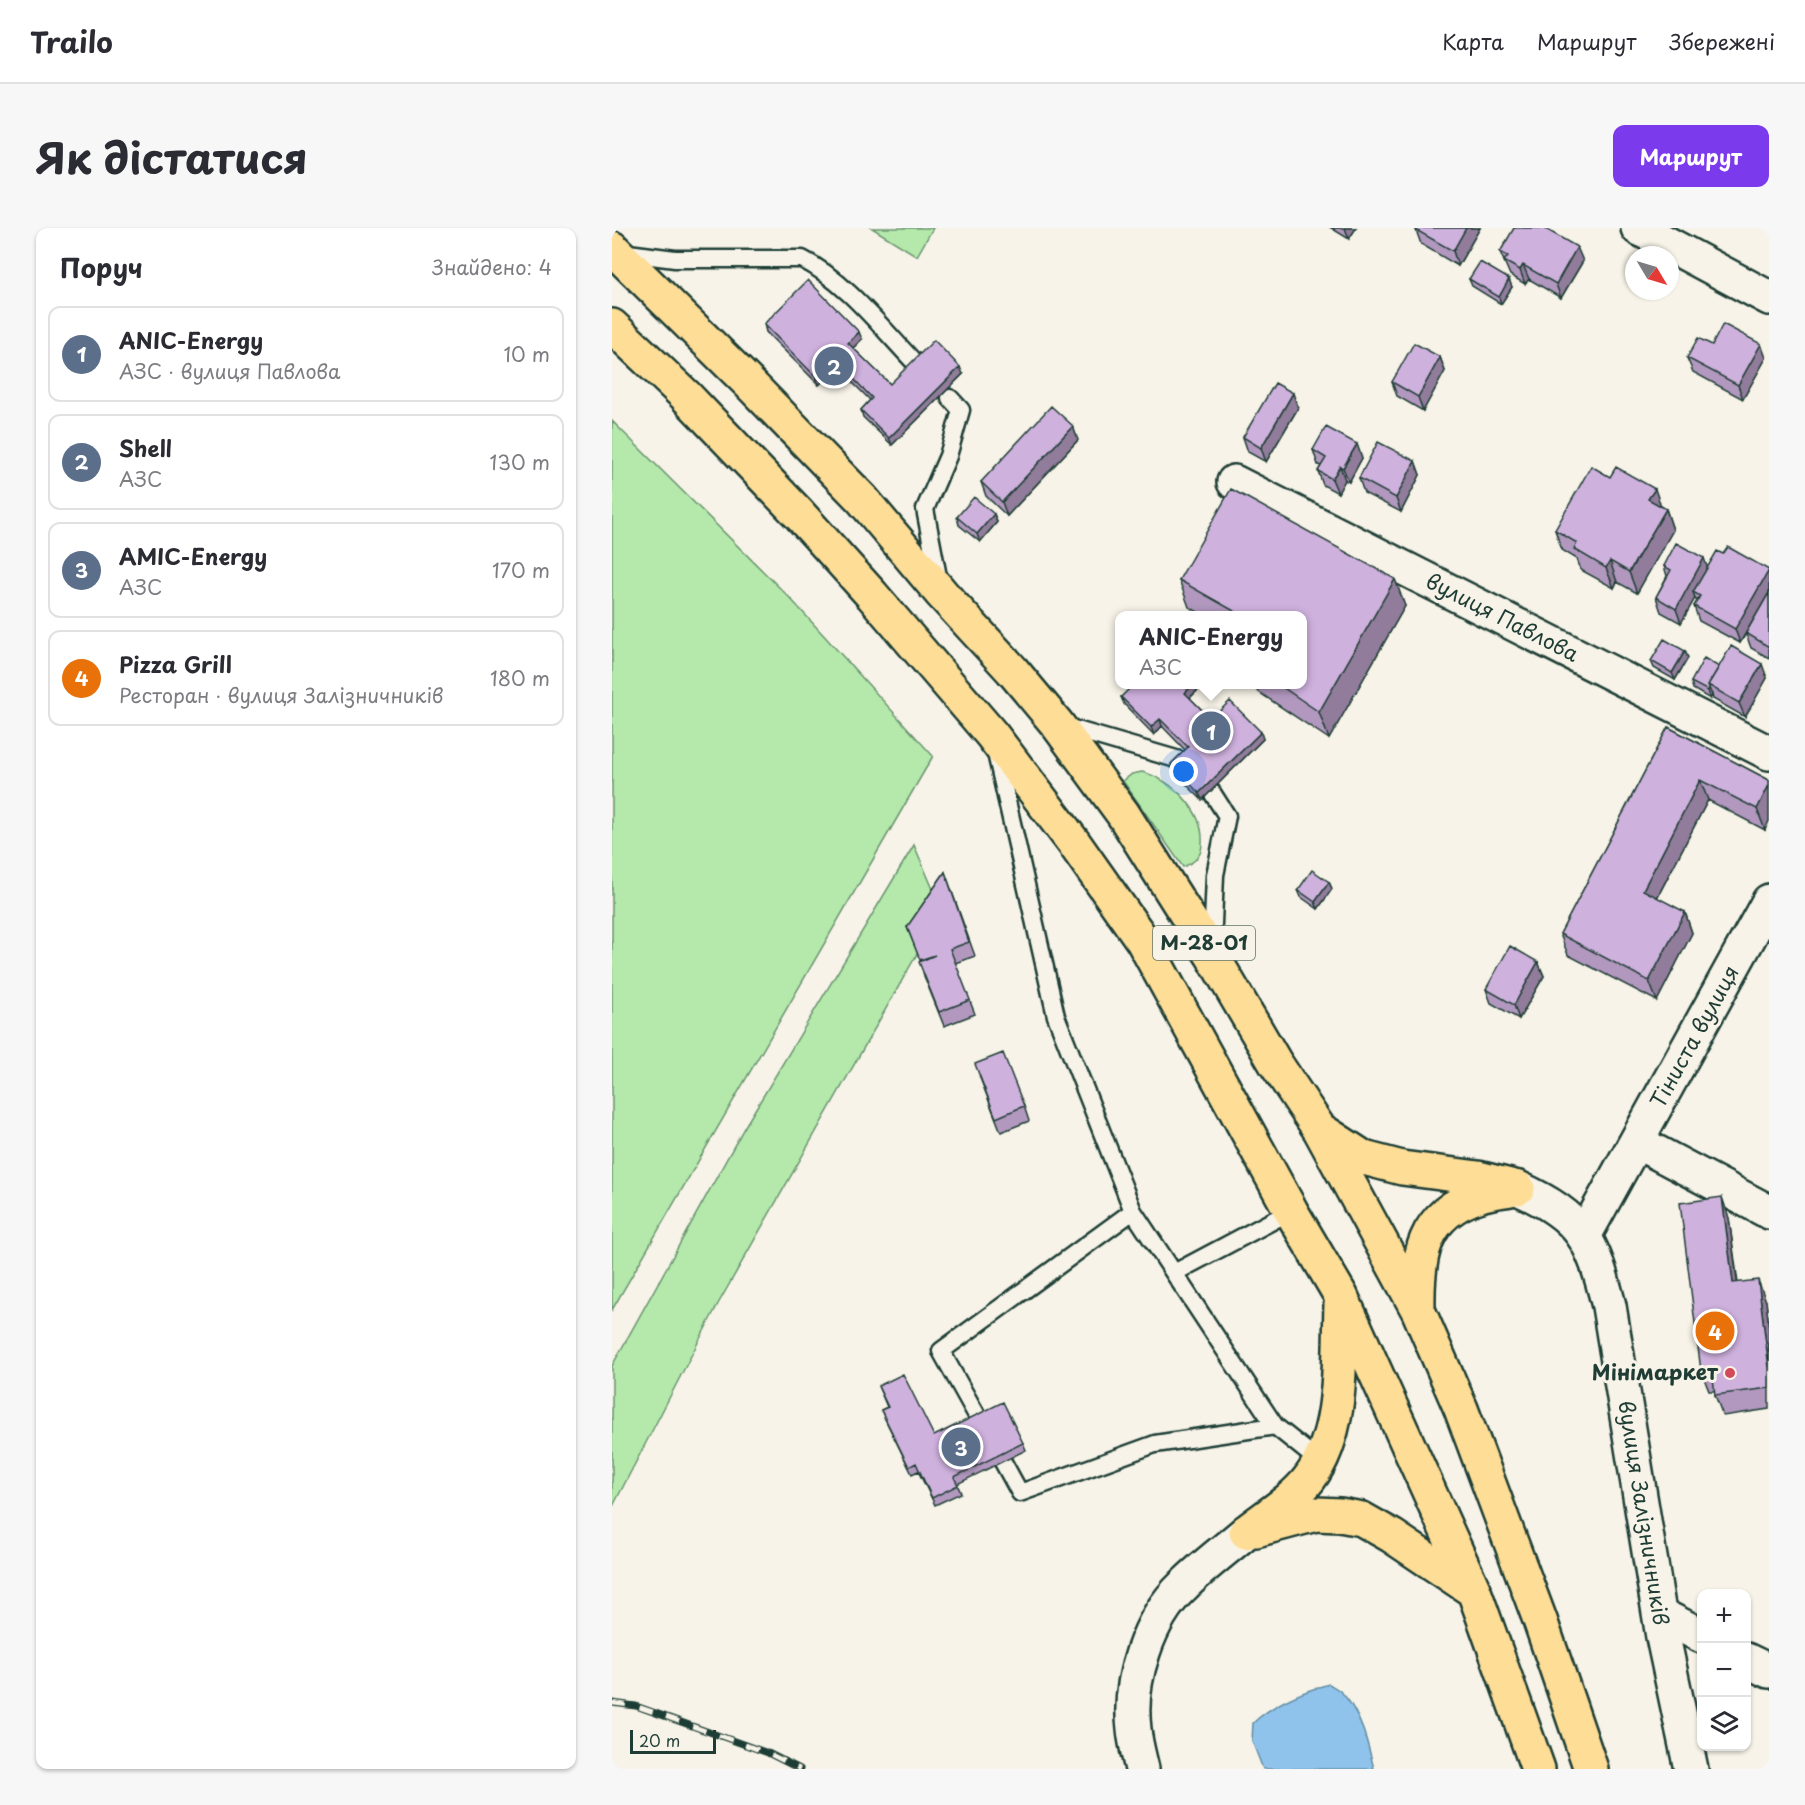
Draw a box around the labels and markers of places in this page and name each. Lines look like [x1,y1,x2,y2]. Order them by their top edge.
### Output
pin: 2 [814,344,854,388]
pin: 1 [1192,708,1230,754]
pin: 4 [1696,1308,1734,1354]
place label: Мінімаркет [1592,1355,1719,1387]
marker: Мінімаркет [1723,1366,1737,1380]
pin: 3 [942,1424,980,1470]

